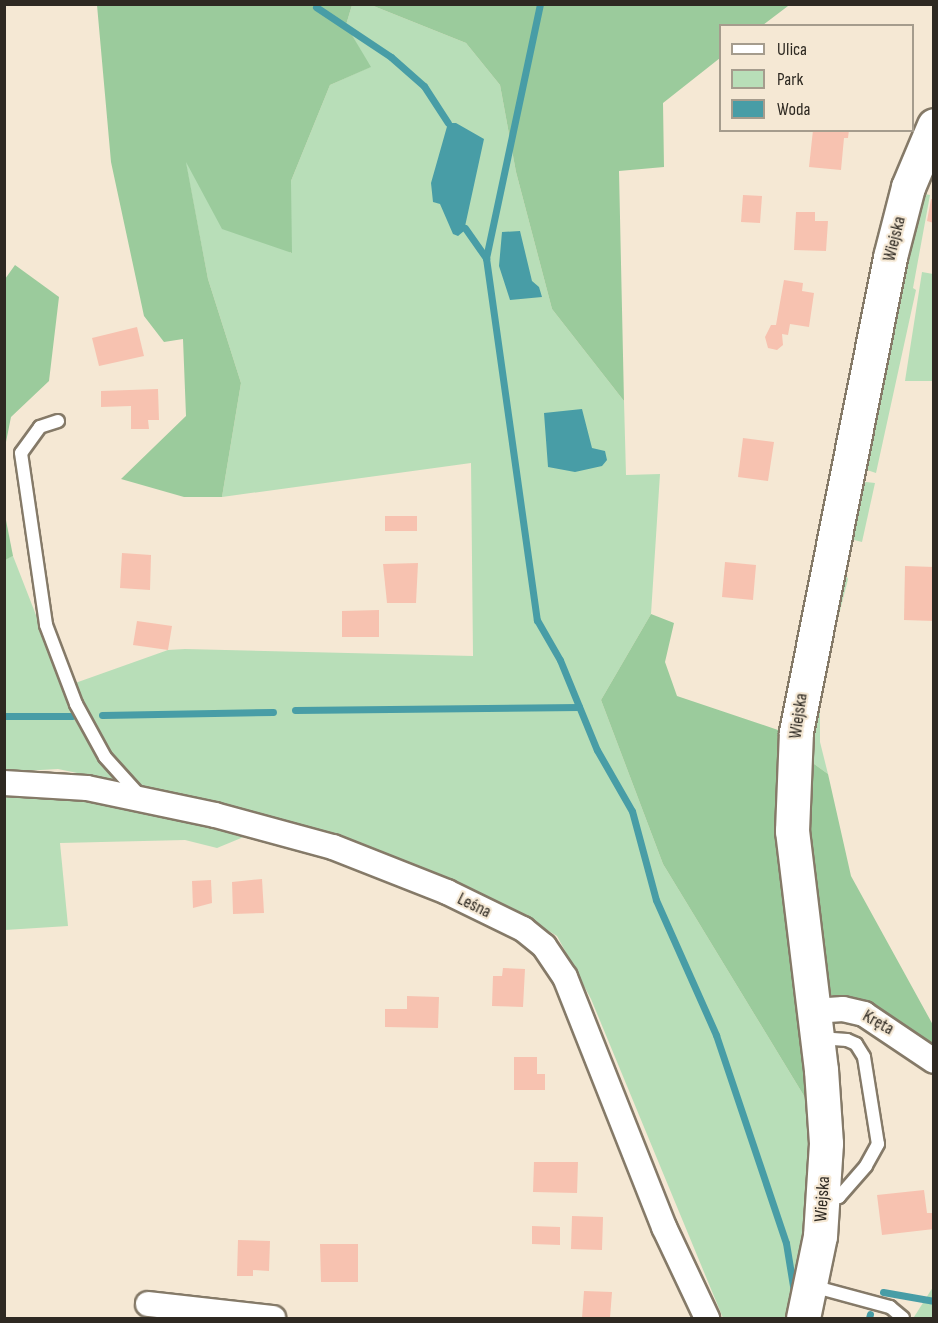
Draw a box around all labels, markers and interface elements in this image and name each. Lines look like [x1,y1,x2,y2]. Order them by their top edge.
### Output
legend [719,24,914,132]
text: Ulica [777,39,807,60]
text: Park [777,69,803,90]
text: Woda [777,99,810,120]
street label: Wiejska [879,214,911,264]
street label: Wiejska [785,692,813,740]
street label: Leśna [454,889,494,923]
street label: Kręta [859,1006,897,1040]
street label: Wiejska [811,1175,835,1223]

